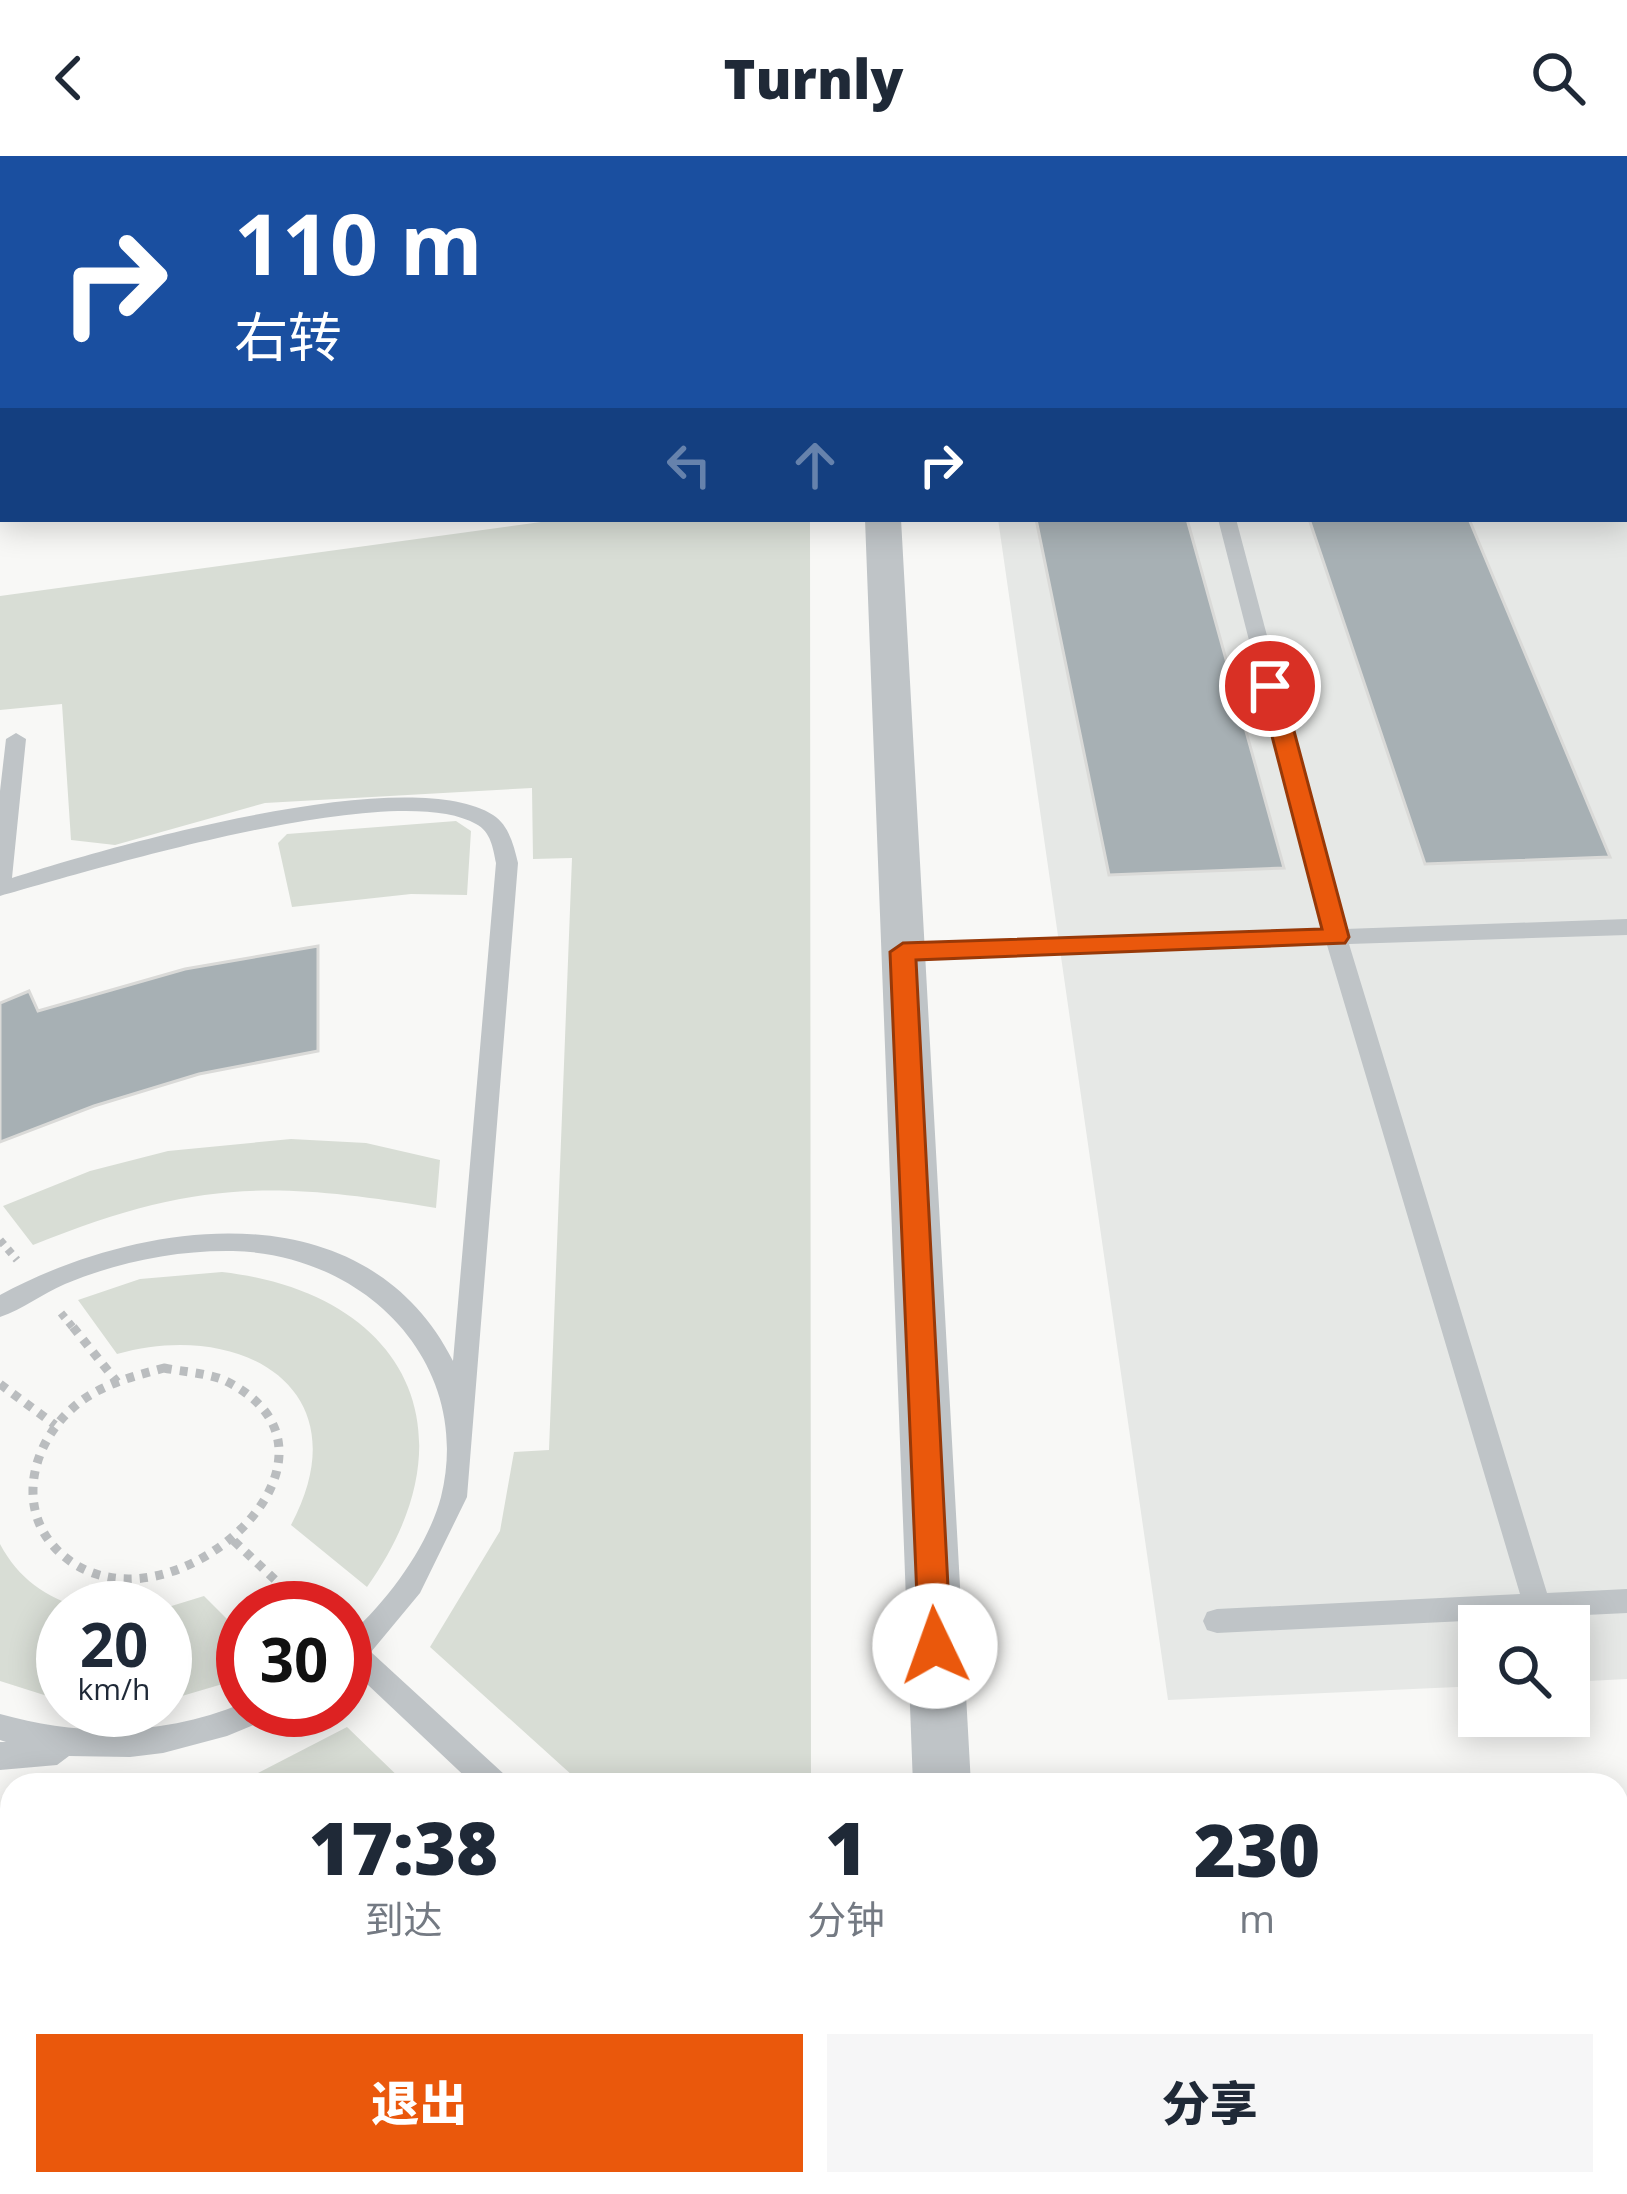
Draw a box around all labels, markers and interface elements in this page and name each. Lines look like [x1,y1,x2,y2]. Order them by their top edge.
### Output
text: Turnly [724,41,903,115]
icon: back [36,45,102,111]
icon: search [1525,45,1591,111]
text: 110 m [234,185,482,300]
icon: right [36,204,192,360]
text: 右转 [234,299,342,373]
icon: left [656,432,722,498]
icon: ahead [782,432,848,498]
icon: right [908,432,974,498]
pin [1219,635,1321,737]
icon: arrive [1237,653,1303,719]
speed limit sign: 30 [216,1581,372,1737]
position arrow [872,1583,998,1709]
text: 20 [80,1603,148,1685]
map controls [1458,1605,1590,1737]
button: search [1458,1605,1590,1737]
text: km/h [78,1668,150,1709]
text: 17:38 [309,1798,498,1896]
text: 1 [825,1798,867,1896]
text: 230 [1194,1800,1320,1898]
text: m [1239,1891,1275,1944]
text: 到达 [364,1892,442,1945]
text: 分钟 [807,1892,885,1945]
button: 退出 [36,2034,803,2172]
button: 分享 [827,2034,1593,2172]

